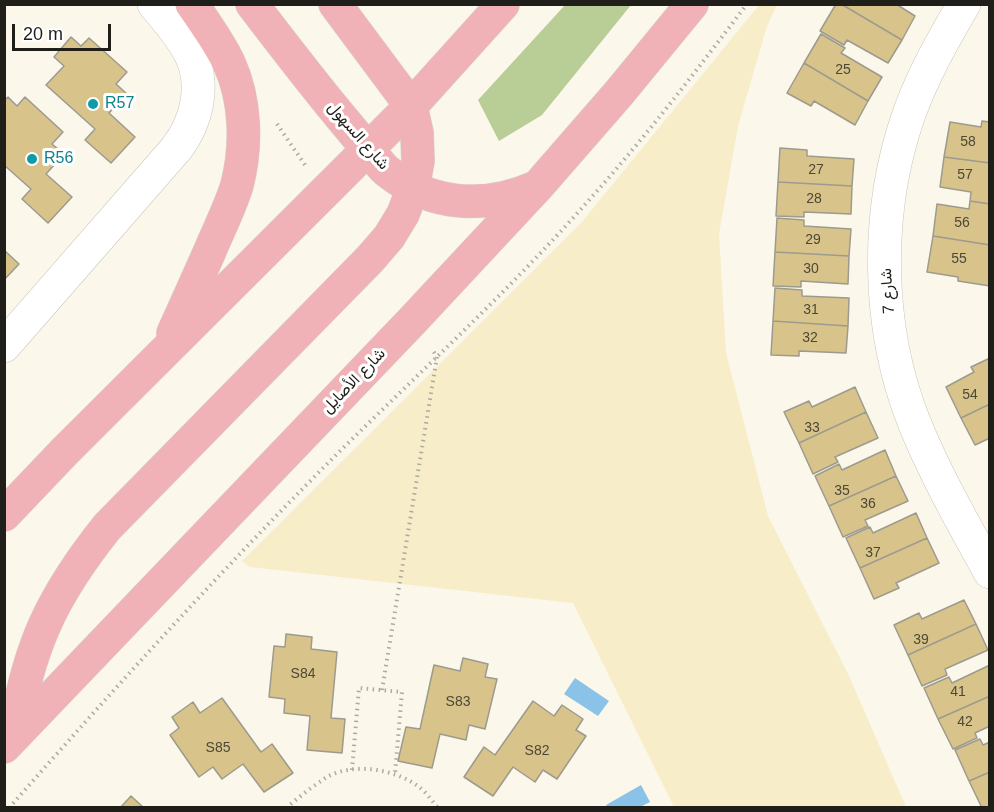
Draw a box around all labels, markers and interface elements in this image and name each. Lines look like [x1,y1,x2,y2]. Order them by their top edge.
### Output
scale bar [15,12,114,50]
text: 20 m [23,24,63,44]
house number: 25 [835,62,851,78]
place label: R57 [105,94,134,114]
marker: R57 [86,97,100,111]
street label: شارع السهول [323,98,393,174]
house number: 58 [960,134,976,150]
place label: R56 [44,149,73,169]
marker: R56 [25,152,39,166]
house number: 27 [808,162,824,178]
house number: 57 [957,167,973,183]
house number: 28 [806,191,822,207]
house number: 56 [954,215,970,231]
house number: 29 [805,232,821,248]
house number: 55 [951,251,967,267]
house number: 30 [803,261,819,277]
street label: شارع 7 [877,268,899,314]
house number: 31 [803,302,819,318]
house number: 32 [802,330,818,346]
street label: شارع الأصايل [318,344,390,418]
house number: 54 [962,387,978,403]
house number: 33 [804,420,820,436]
house number: 35 [834,483,850,499]
house number: 36 [860,496,876,512]
house number: 37 [865,545,881,561]
house number: 39 [913,632,929,648]
house number: S84 [291,666,315,682]
house number: 41 [950,684,966,700]
house number: S83 [446,694,470,710]
house number: 42 [957,714,973,730]
house number: S85 [206,740,230,756]
house number: S82 [525,743,549,759]

